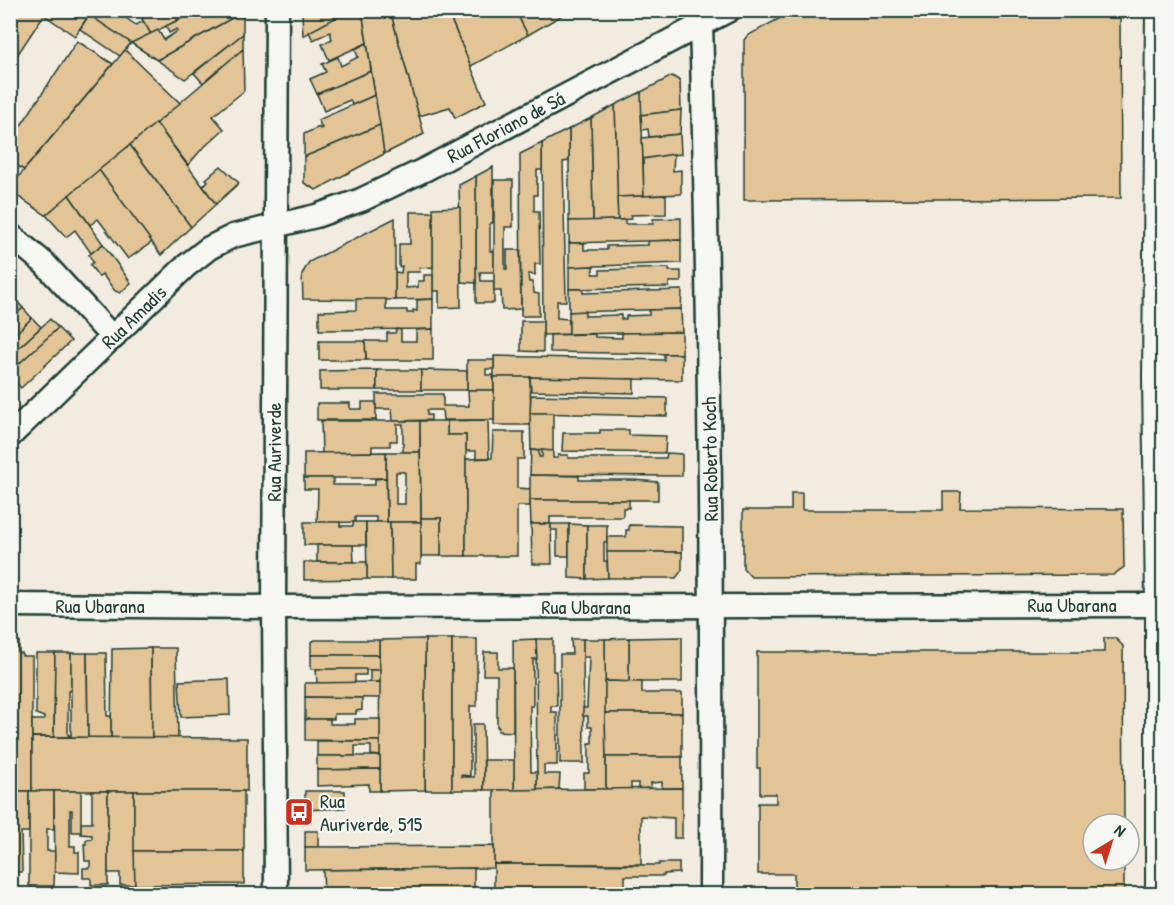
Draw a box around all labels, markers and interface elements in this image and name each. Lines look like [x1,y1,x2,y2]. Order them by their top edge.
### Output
street label: Rua Floriano de Sá [442,84,569,169]
street label: Rua Amadis [95,279,172,354]
street label: Rua Roberto Koch [695,396,724,522]
street label: Rua Auriverde [260,403,287,501]
street label: Rua Ubarana [1027,591,1117,618]
street label: Rua Ubarana [55,592,145,619]
street label: Rua Ubarana [541,593,631,620]
place label: Rua Auriverde, 515 [320,787,423,837]
bus stop icon: Rua Auriverde, 515 [283,796,315,828]
north arrow [1081,812,1141,872]
text: N [1110,819,1131,842]

